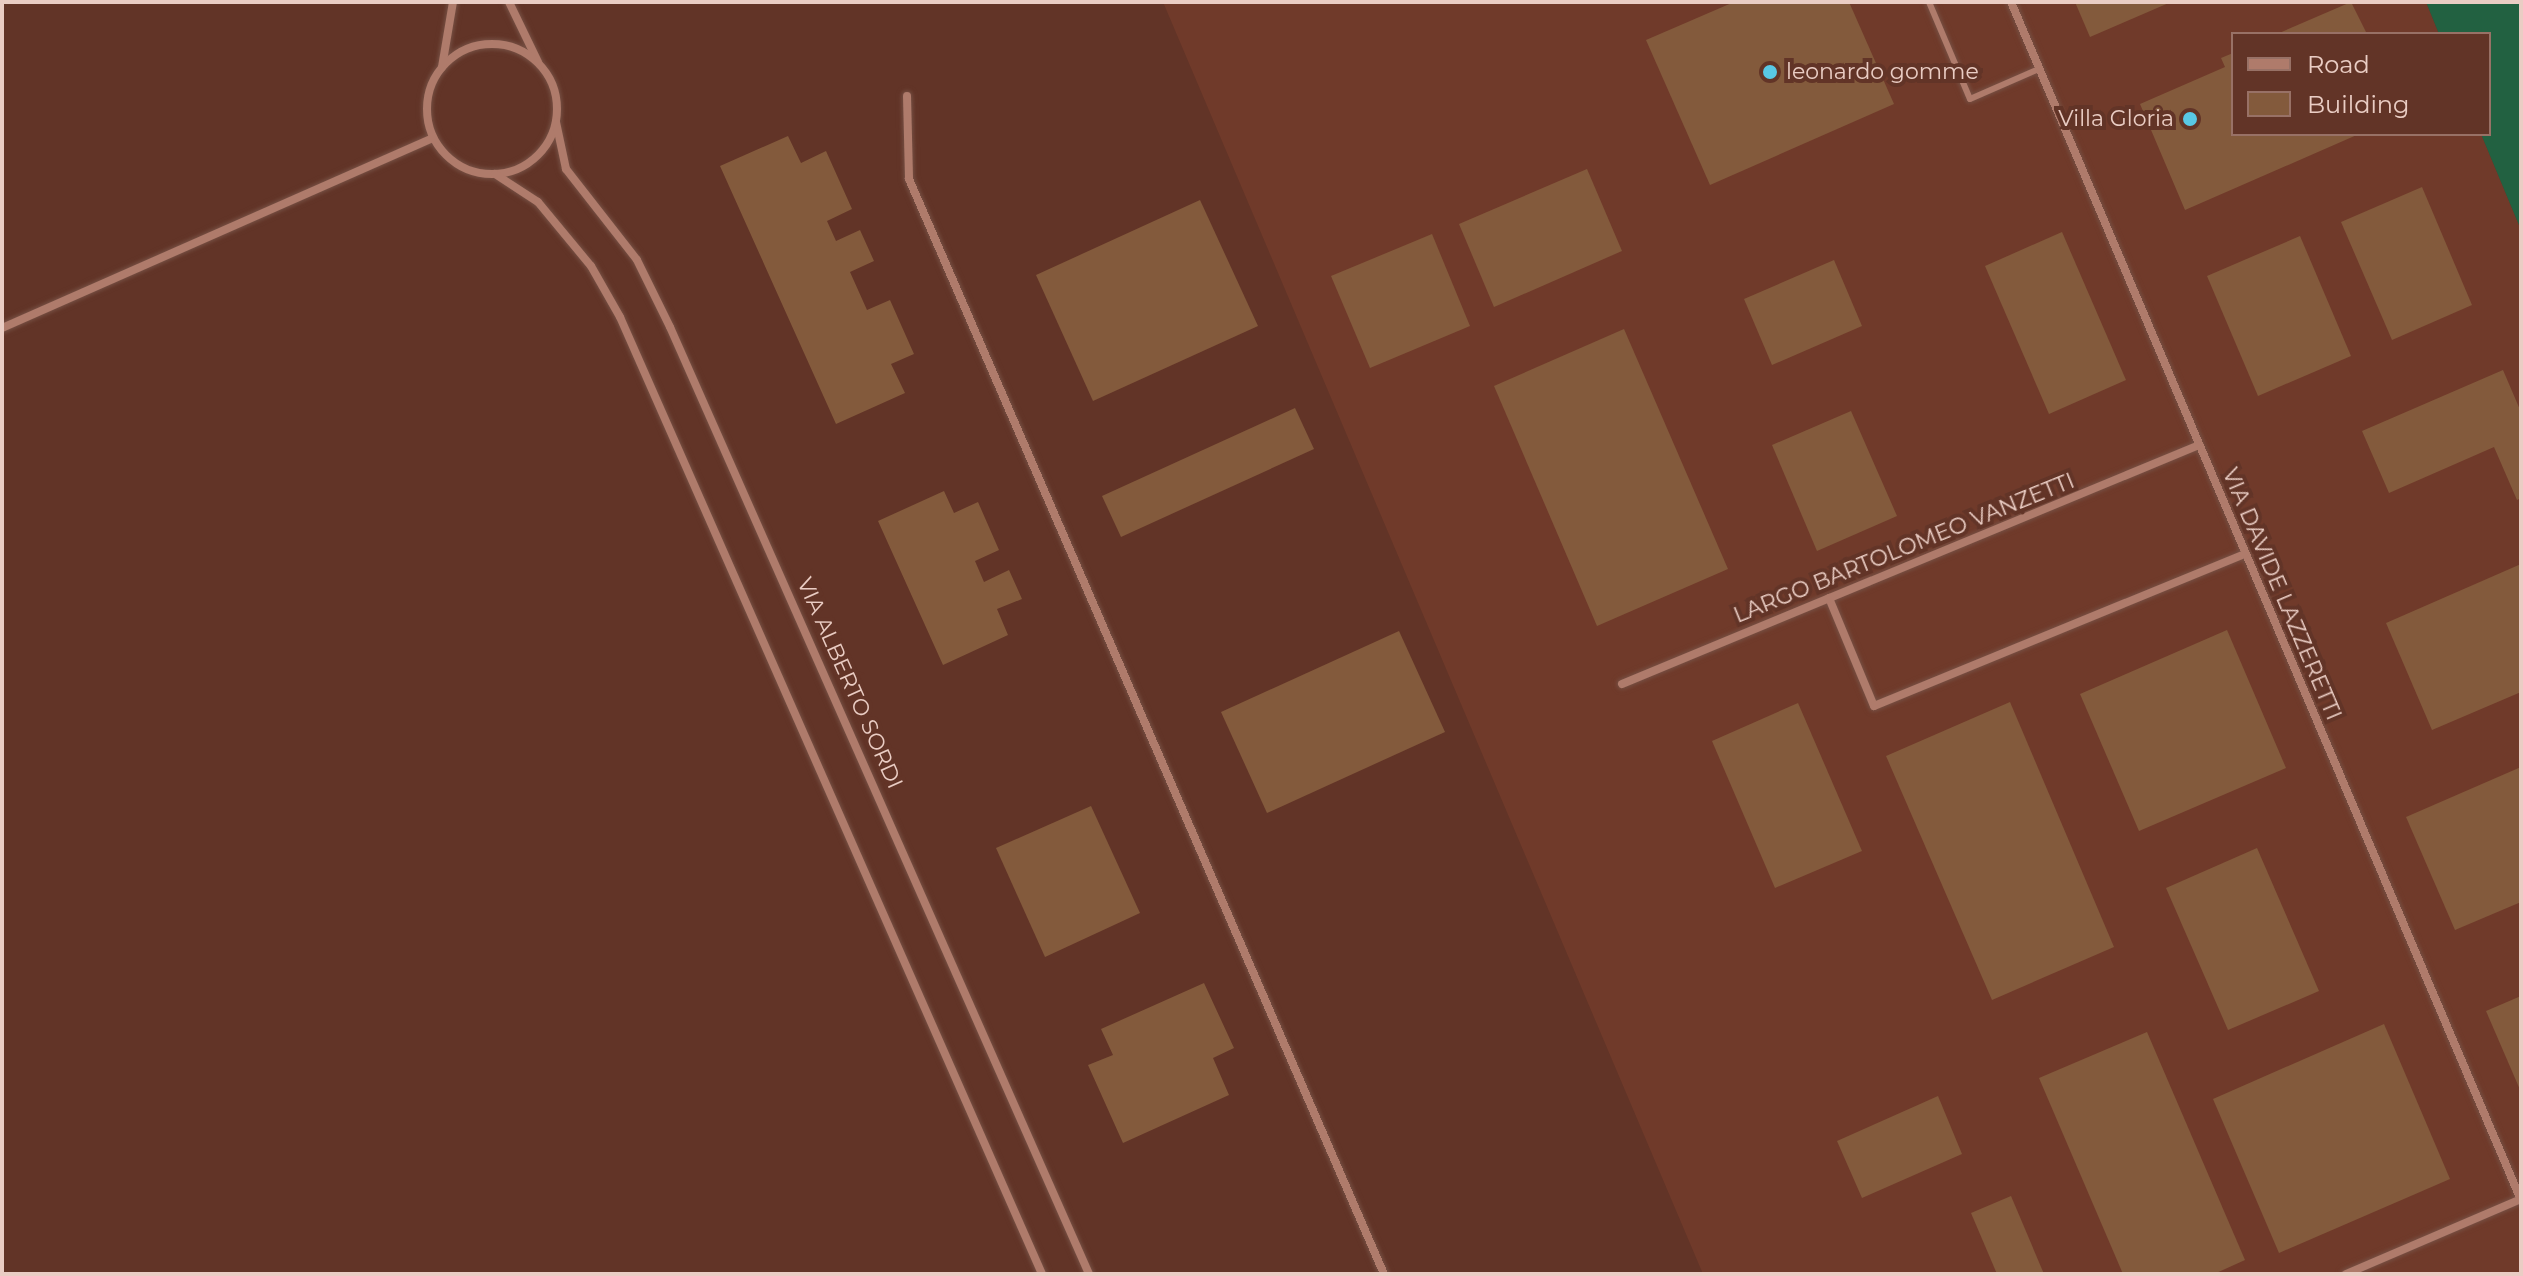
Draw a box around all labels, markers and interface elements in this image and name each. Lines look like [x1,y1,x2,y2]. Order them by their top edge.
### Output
legend [2231,32,2491,136]
text: Road [2307,50,2370,79]
place label: leonardo gomme [1786,59,1979,85]
marker: leonardo gomme [1761,63,1779,81]
text: Building [2307,90,2410,119]
place label: Villa Gloria [2058,106,2174,132]
marker: Villa Gloria [2181,110,2199,128]
street label: VIA DAVIDE LAZZERETTI [2217,464,2347,724]
street label: LARGO BARTOLOMEO VANZETTI [1730,467,2078,629]
street label: VIA ALBERTO SORDI [792,573,908,793]

